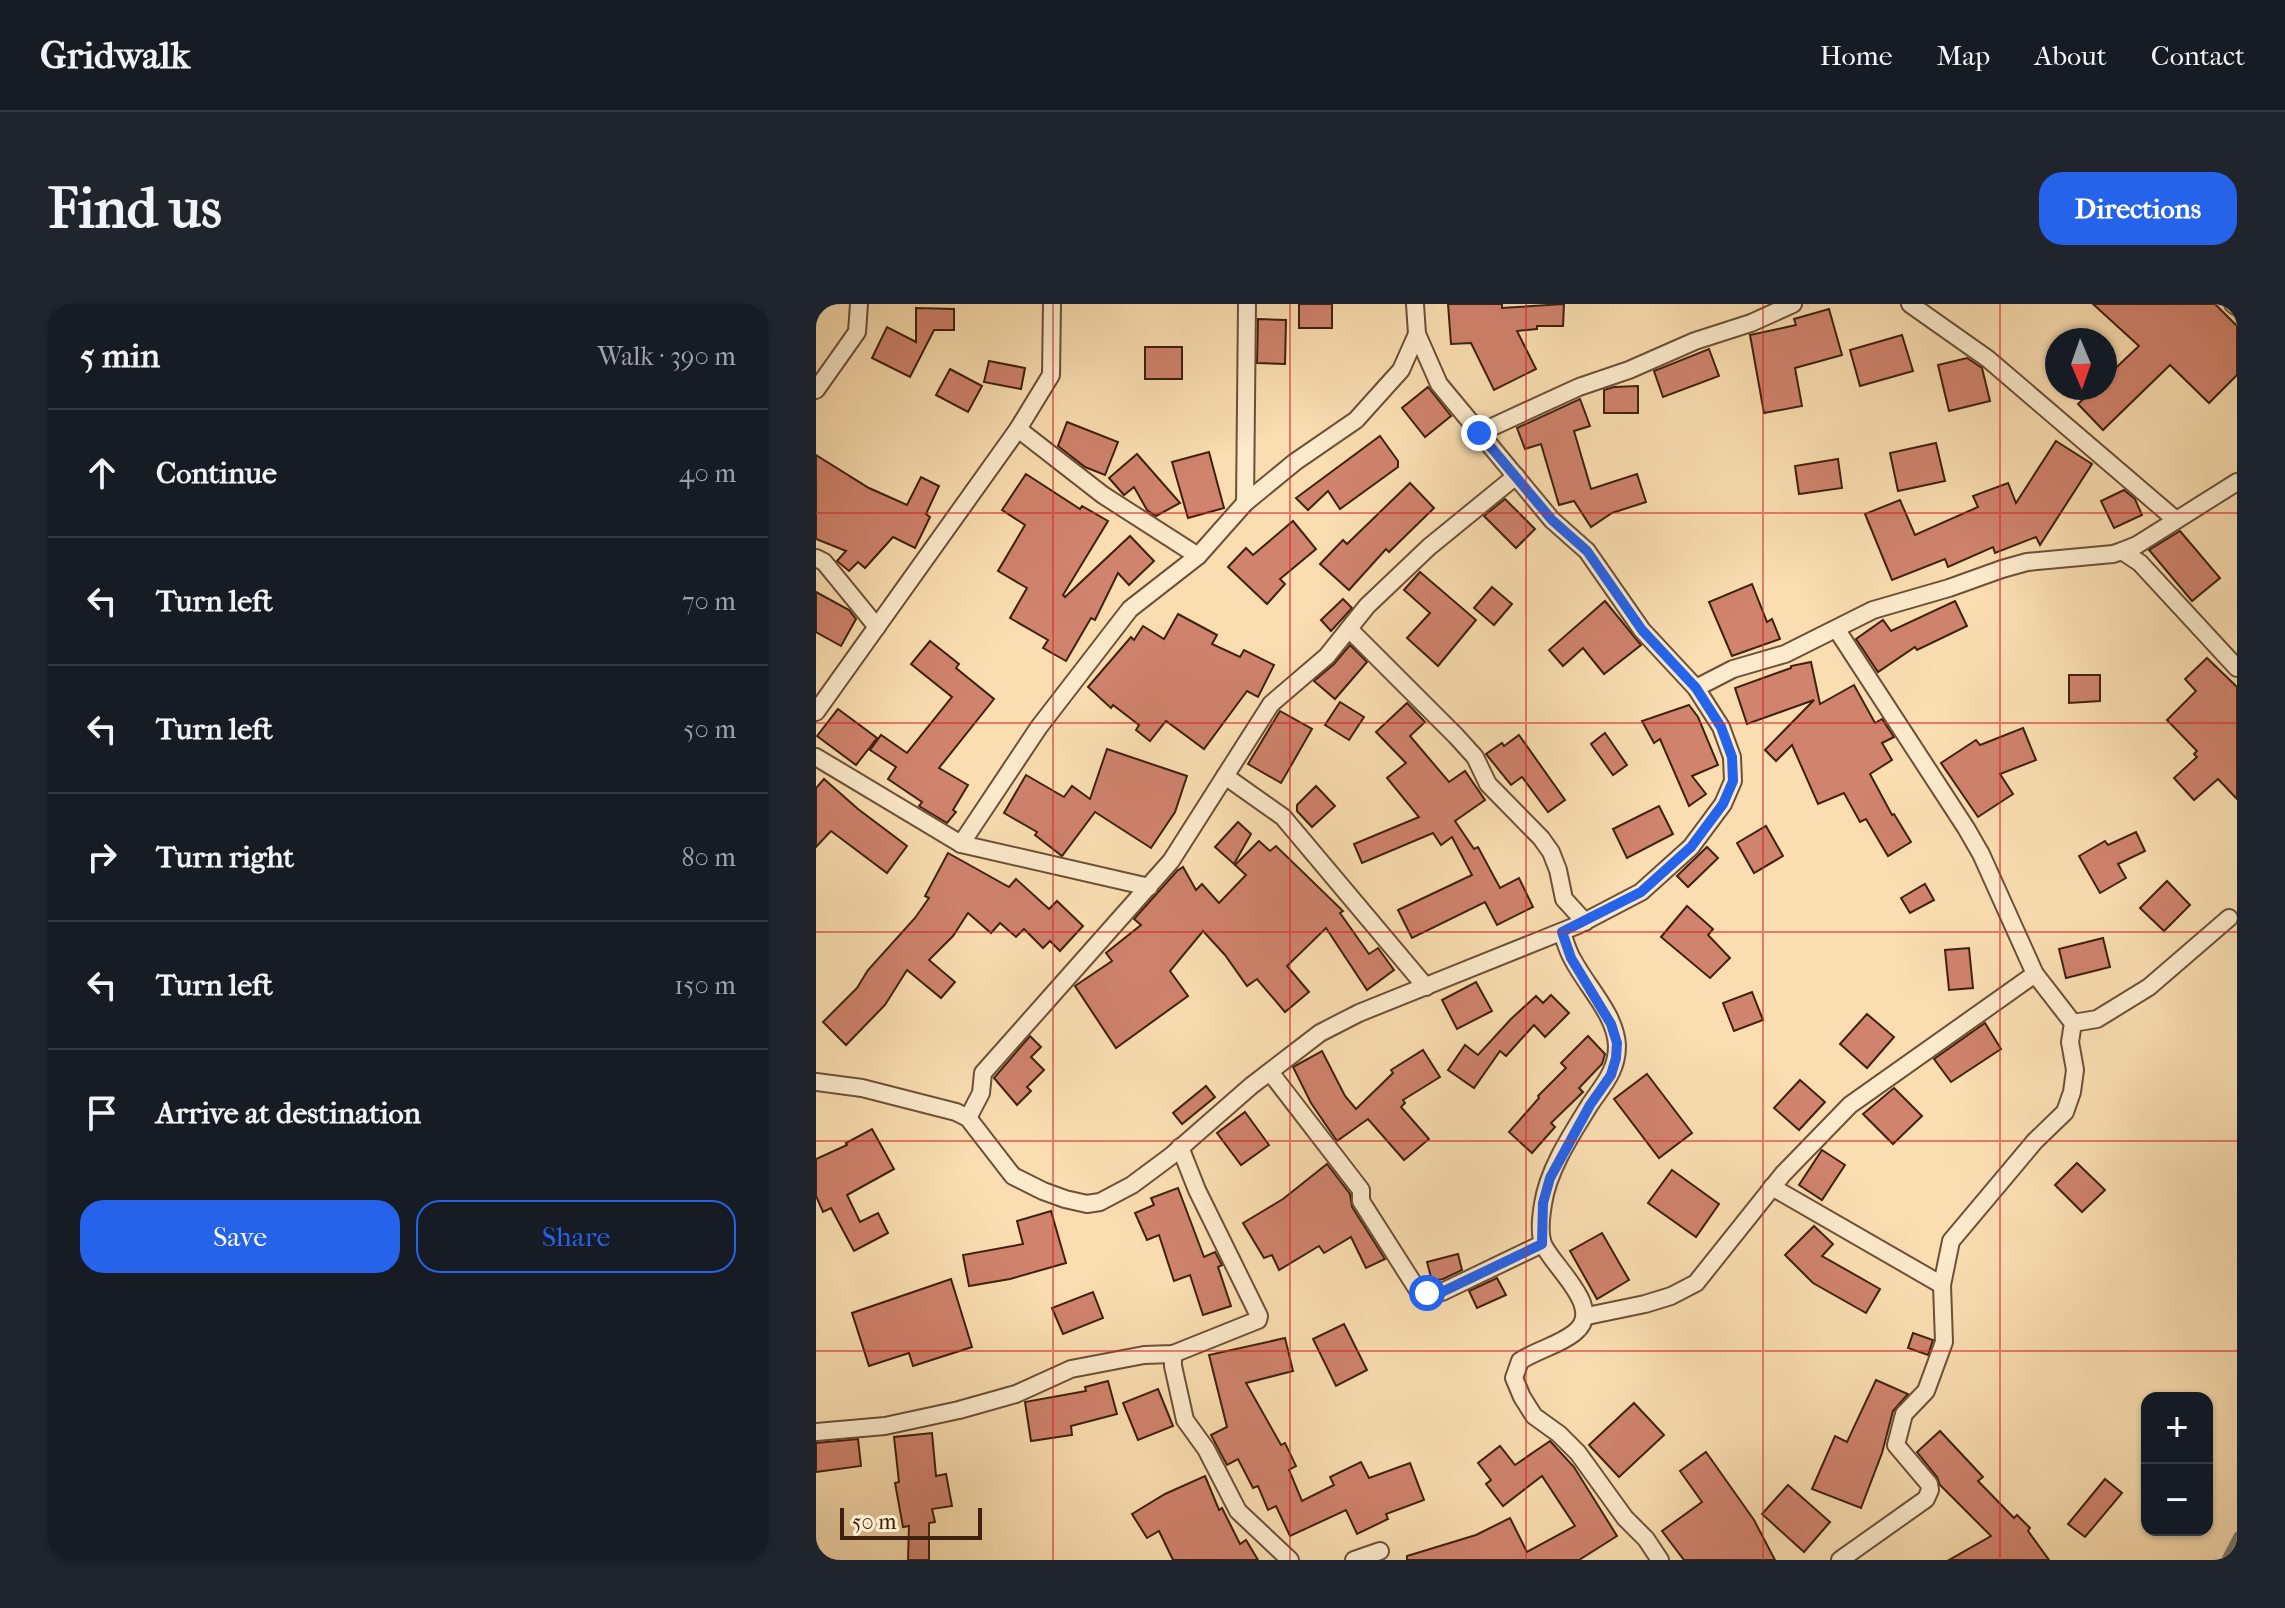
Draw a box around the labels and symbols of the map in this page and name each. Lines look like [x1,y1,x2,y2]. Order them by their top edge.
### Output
north arrow [2045,328,2117,400]
route end [1461,415,1497,451]
route start [1409,1275,1445,1311]
scale bar [840,1504,982,1540]

